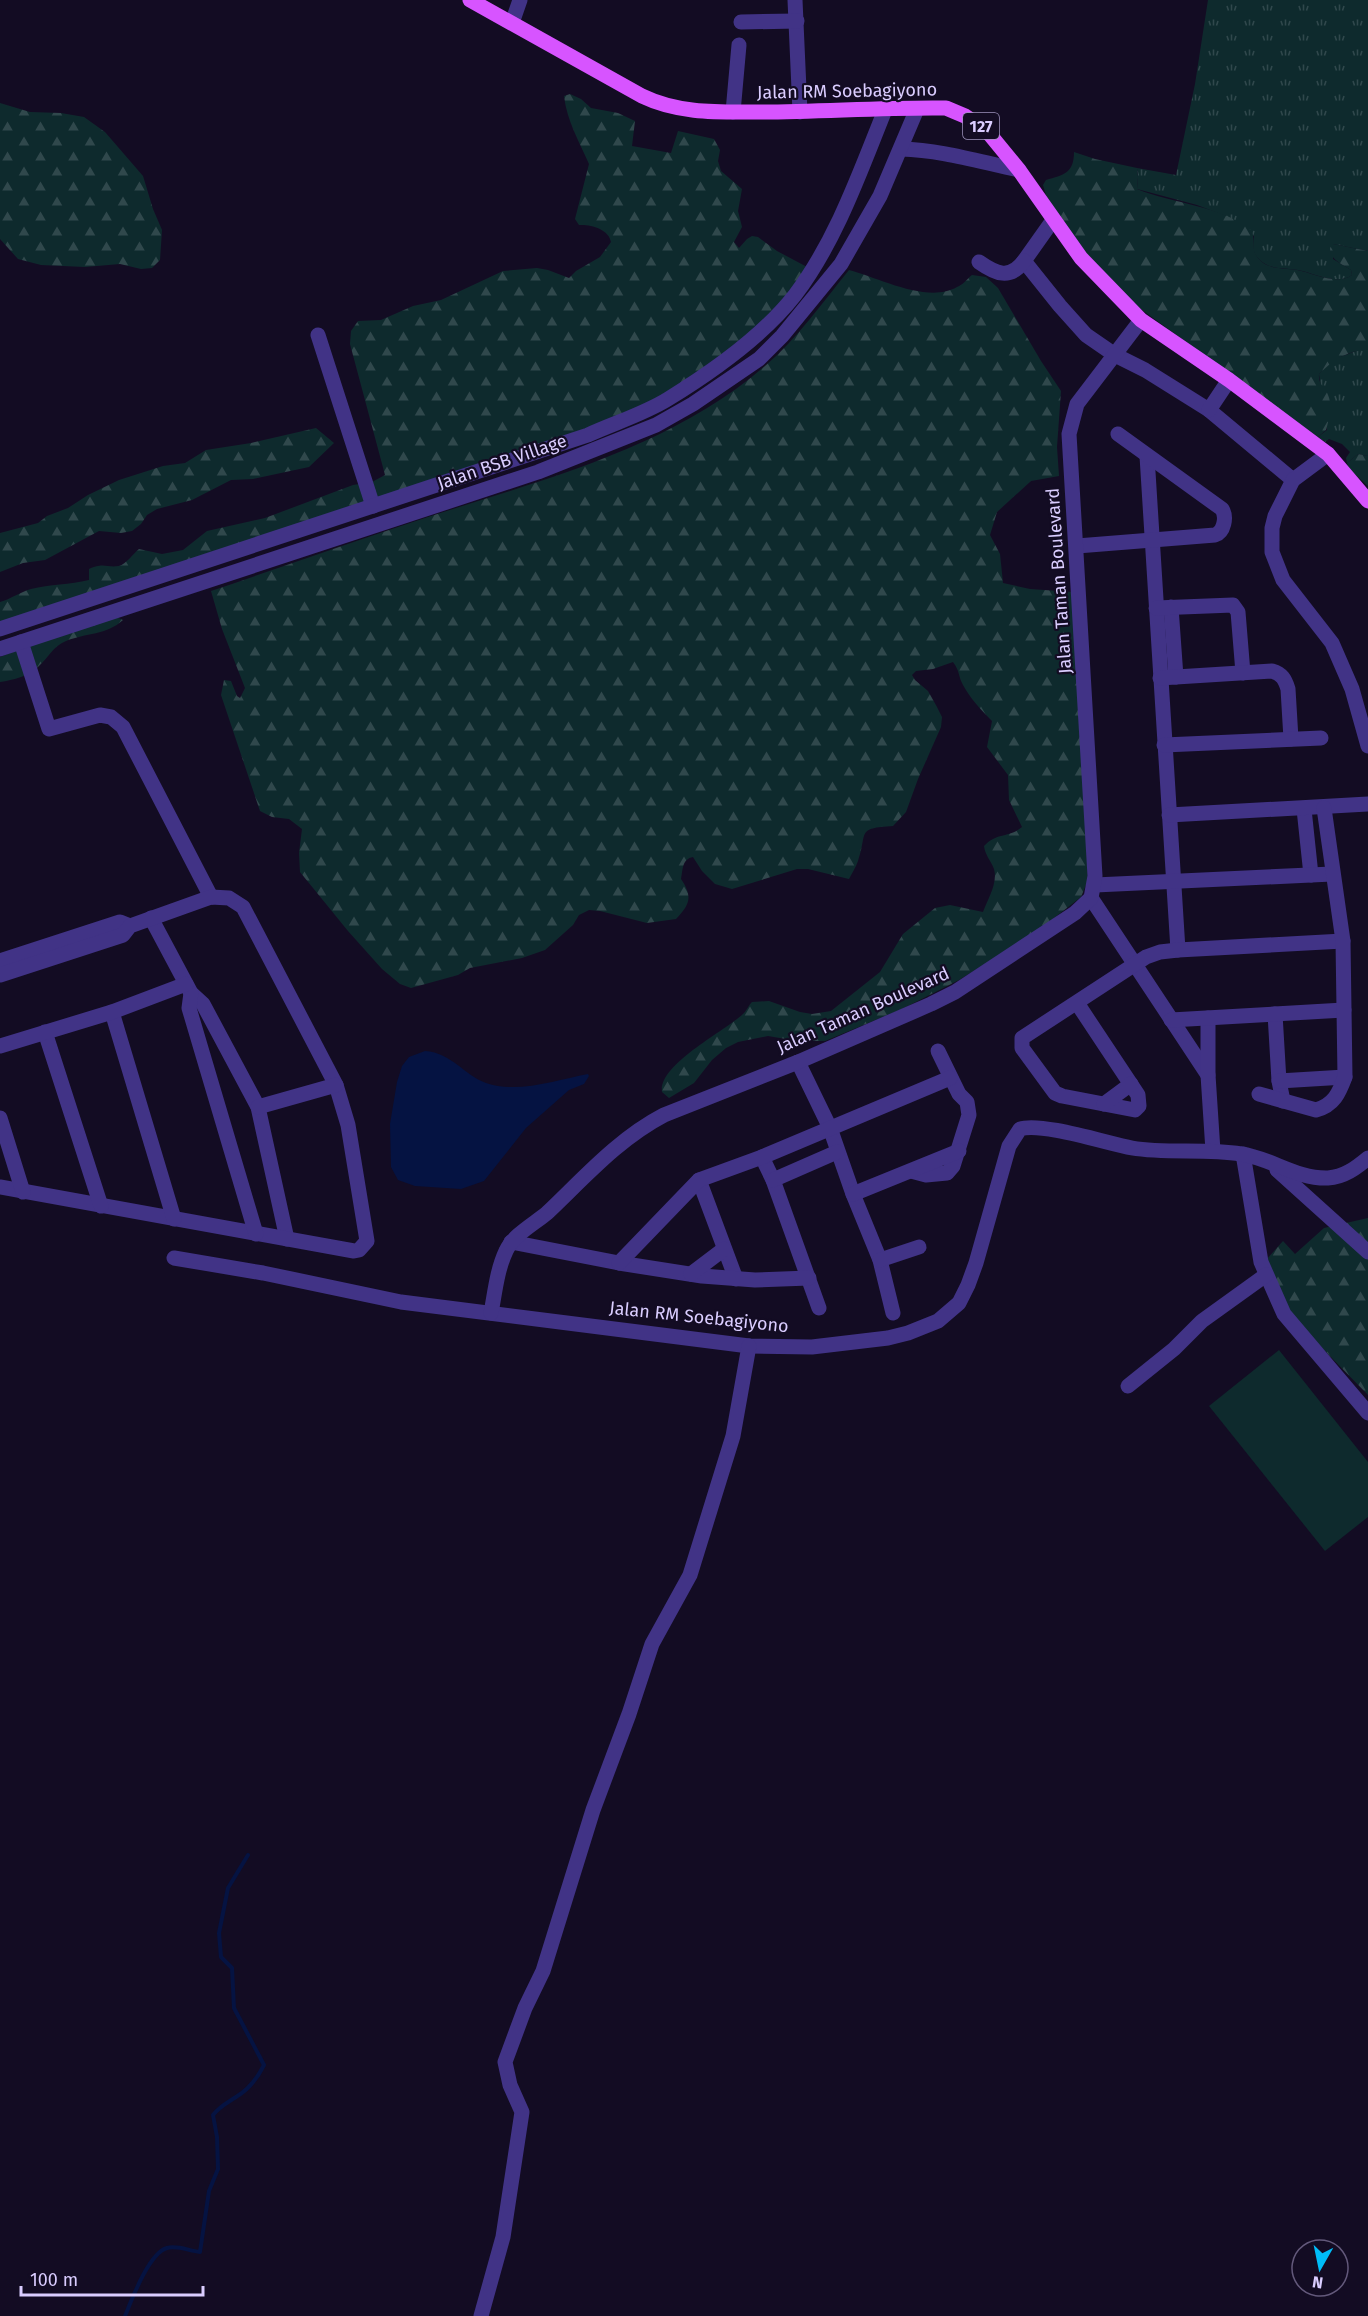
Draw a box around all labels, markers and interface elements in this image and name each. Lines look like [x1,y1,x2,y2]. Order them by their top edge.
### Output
street label: Jalan RM Soebagiyono [757,78,937,104]
road number: 127 [963,113,999,139]
street label: Jalan BSB Village [434,430,570,494]
street label: Jalan Taman Boulevard [1042,487,1076,675]
street label: Jalan Taman Boulevard [773,962,953,1058]
street label: Jalan RM Soebagiyono [608,1297,790,1337]
north arrow [1290,2238,1350,2298]
scale bar [21,2259,202,2297]
text: 100 m [30,2269,78,2291]
text: N [1311,2272,1324,2293]

